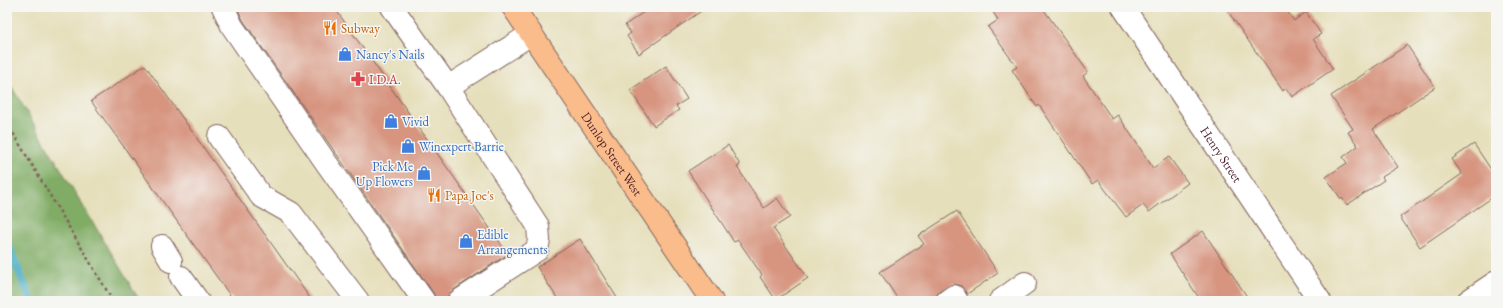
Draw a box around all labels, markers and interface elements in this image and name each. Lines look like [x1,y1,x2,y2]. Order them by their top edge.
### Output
restaurant icon: Subway [322,20,338,36]
place label: Subway [341,20,380,37]
shop icon: Nancy's Nails [337,46,353,62]
place label: Nancy's Nails [356,46,424,63]
pharmacy icon: I.D.A. [350,71,366,87]
place label: I.D.A. [369,71,401,88]
street label: Dunlop Street West [578,108,647,199]
shop icon: Vivid [383,113,399,129]
place label: Vivid [402,113,430,130]
street label: Henry Street [1197,123,1246,185]
shop icon: Winexpert Barrie [400,138,416,154]
place label: Winexpert Barrie [419,138,504,155]
place label: Pick Me Up Flowers [356,158,413,190]
shop icon: Pick Me Up Flowers [416,165,432,181]
restaurant icon: Papa Joe's [426,187,442,203]
place label: Papa Joe's [445,187,494,204]
place label: Edible Arrangements [476,226,548,258]
shop icon: Edible Arrangements [458,233,474,249]

